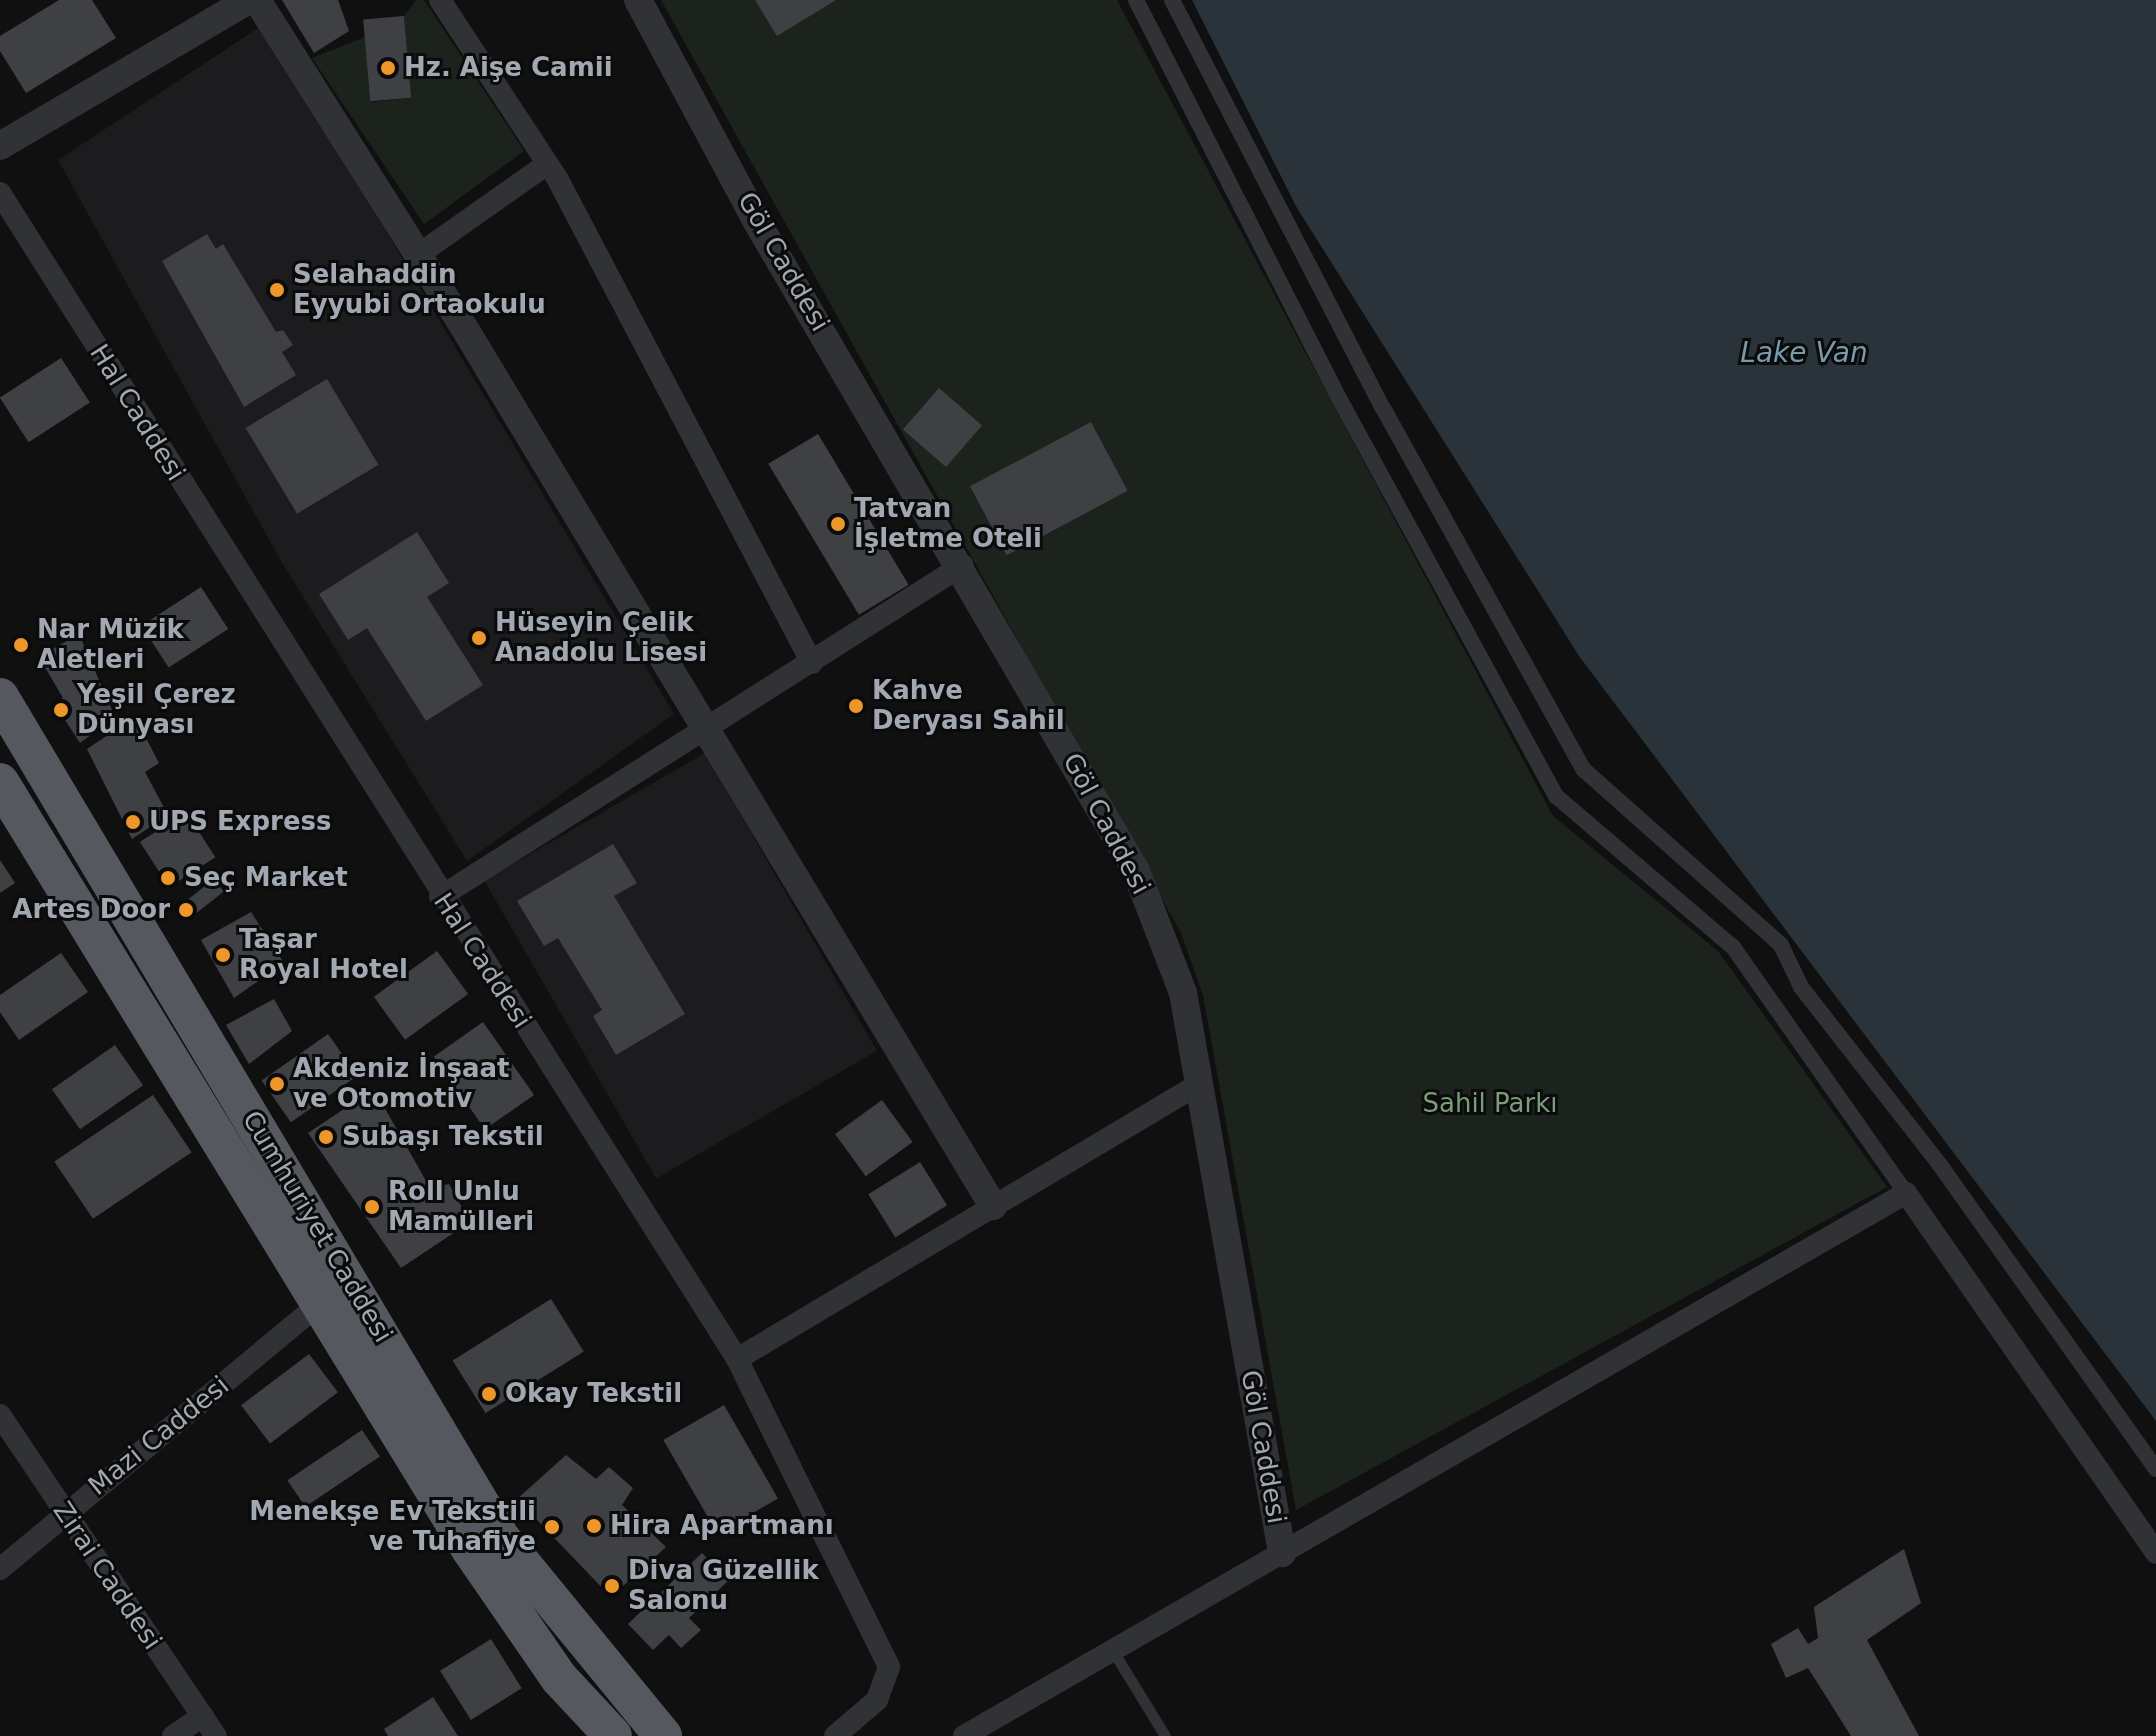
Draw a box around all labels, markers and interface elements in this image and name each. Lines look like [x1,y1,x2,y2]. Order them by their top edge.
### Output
place label: Hz. Aişe Camii [404,52,613,84]
marker: Hz. Aişe Camii [379,59,397,77]
street label: Göl Caddesi [731,187,835,337]
place label: Selahaddin Eyyubi Ortaokulu [293,259,546,320]
marker: Selahaddin Eyyubi Ortaokulu [268,281,286,299]
water label: Lake Van [1740,336,1868,370]
street label: Hal Caddesi [83,339,191,487]
place label: Tatvan İşletme Oteli [854,493,1042,554]
marker: Tatvan İşletme Oteli [829,515,847,533]
place label: Hüseyin Çelik Anadolu Lisesi [495,607,707,668]
place label: Nar Müzik Aletleri [37,614,184,676]
marker: Hüseyin Çelik Anadolu Lisesi [470,629,488,647]
marker: Nar Müzik Aletleri [12,636,30,654]
place label: Kahve Deryası Sahil [872,675,1065,736]
place label: Yeşil Çerez Dünyası [77,679,236,740]
marker: Kahve Deryası Sahil [847,697,865,715]
marker: Yeşil Çerez Dünyası [52,701,70,719]
street label: Göl Caddesi [1056,748,1156,900]
place label: UPS Express [149,806,331,838]
marker: UPS Express [124,813,142,831]
place label: Seç Market [184,862,348,894]
marker: Seç Market [159,869,177,887]
street label: Hal Caddesi [427,888,537,1034]
place label: Artes Door [12,894,170,926]
marker: Artes Door [177,901,195,919]
place label: Taşar Royal Hotel [239,924,408,986]
marker: Taşar Royal Hotel [214,946,232,964]
place label: Akdeniz İnşaat ve Otomotiv [293,1053,509,1114]
marker: Akdeniz İnşaat ve Otomotiv [268,1075,286,1093]
park label: Sahil Parkı [1422,1088,1558,1120]
street label: Cumhuriyet Caddesi [236,1106,398,1348]
place label: Subaşı Tekstil [342,1121,544,1153]
marker: Subaşı Tekstil [317,1128,335,1146]
place label: Roll Unlu Mamülleri [388,1176,534,1238]
marker: Roll Unlu Mamülleri [363,1198,381,1216]
street label: Göl Caddesi [1234,1368,1292,1526]
street label: Mazi Caddesi [83,1370,235,1502]
place label: Okay Tekstil [505,1378,682,1410]
marker: Okay Tekstil [480,1385,498,1403]
street label: Zirai Caddesi [46,1496,168,1656]
place label: Menekşe Ev Tekstili ve Tuhafiye [249,1496,536,1558]
place label: Hira Apartmanı [610,1510,834,1542]
marker: Hira Apartmanı [585,1517,603,1535]
marker: Menekşe Ev Tekstili ve Tuhafiye [543,1518,561,1536]
place label: Diva Güzellik Salonu [628,1555,819,1616]
marker: Diva Güzellik Salonu [603,1577,621,1595]

